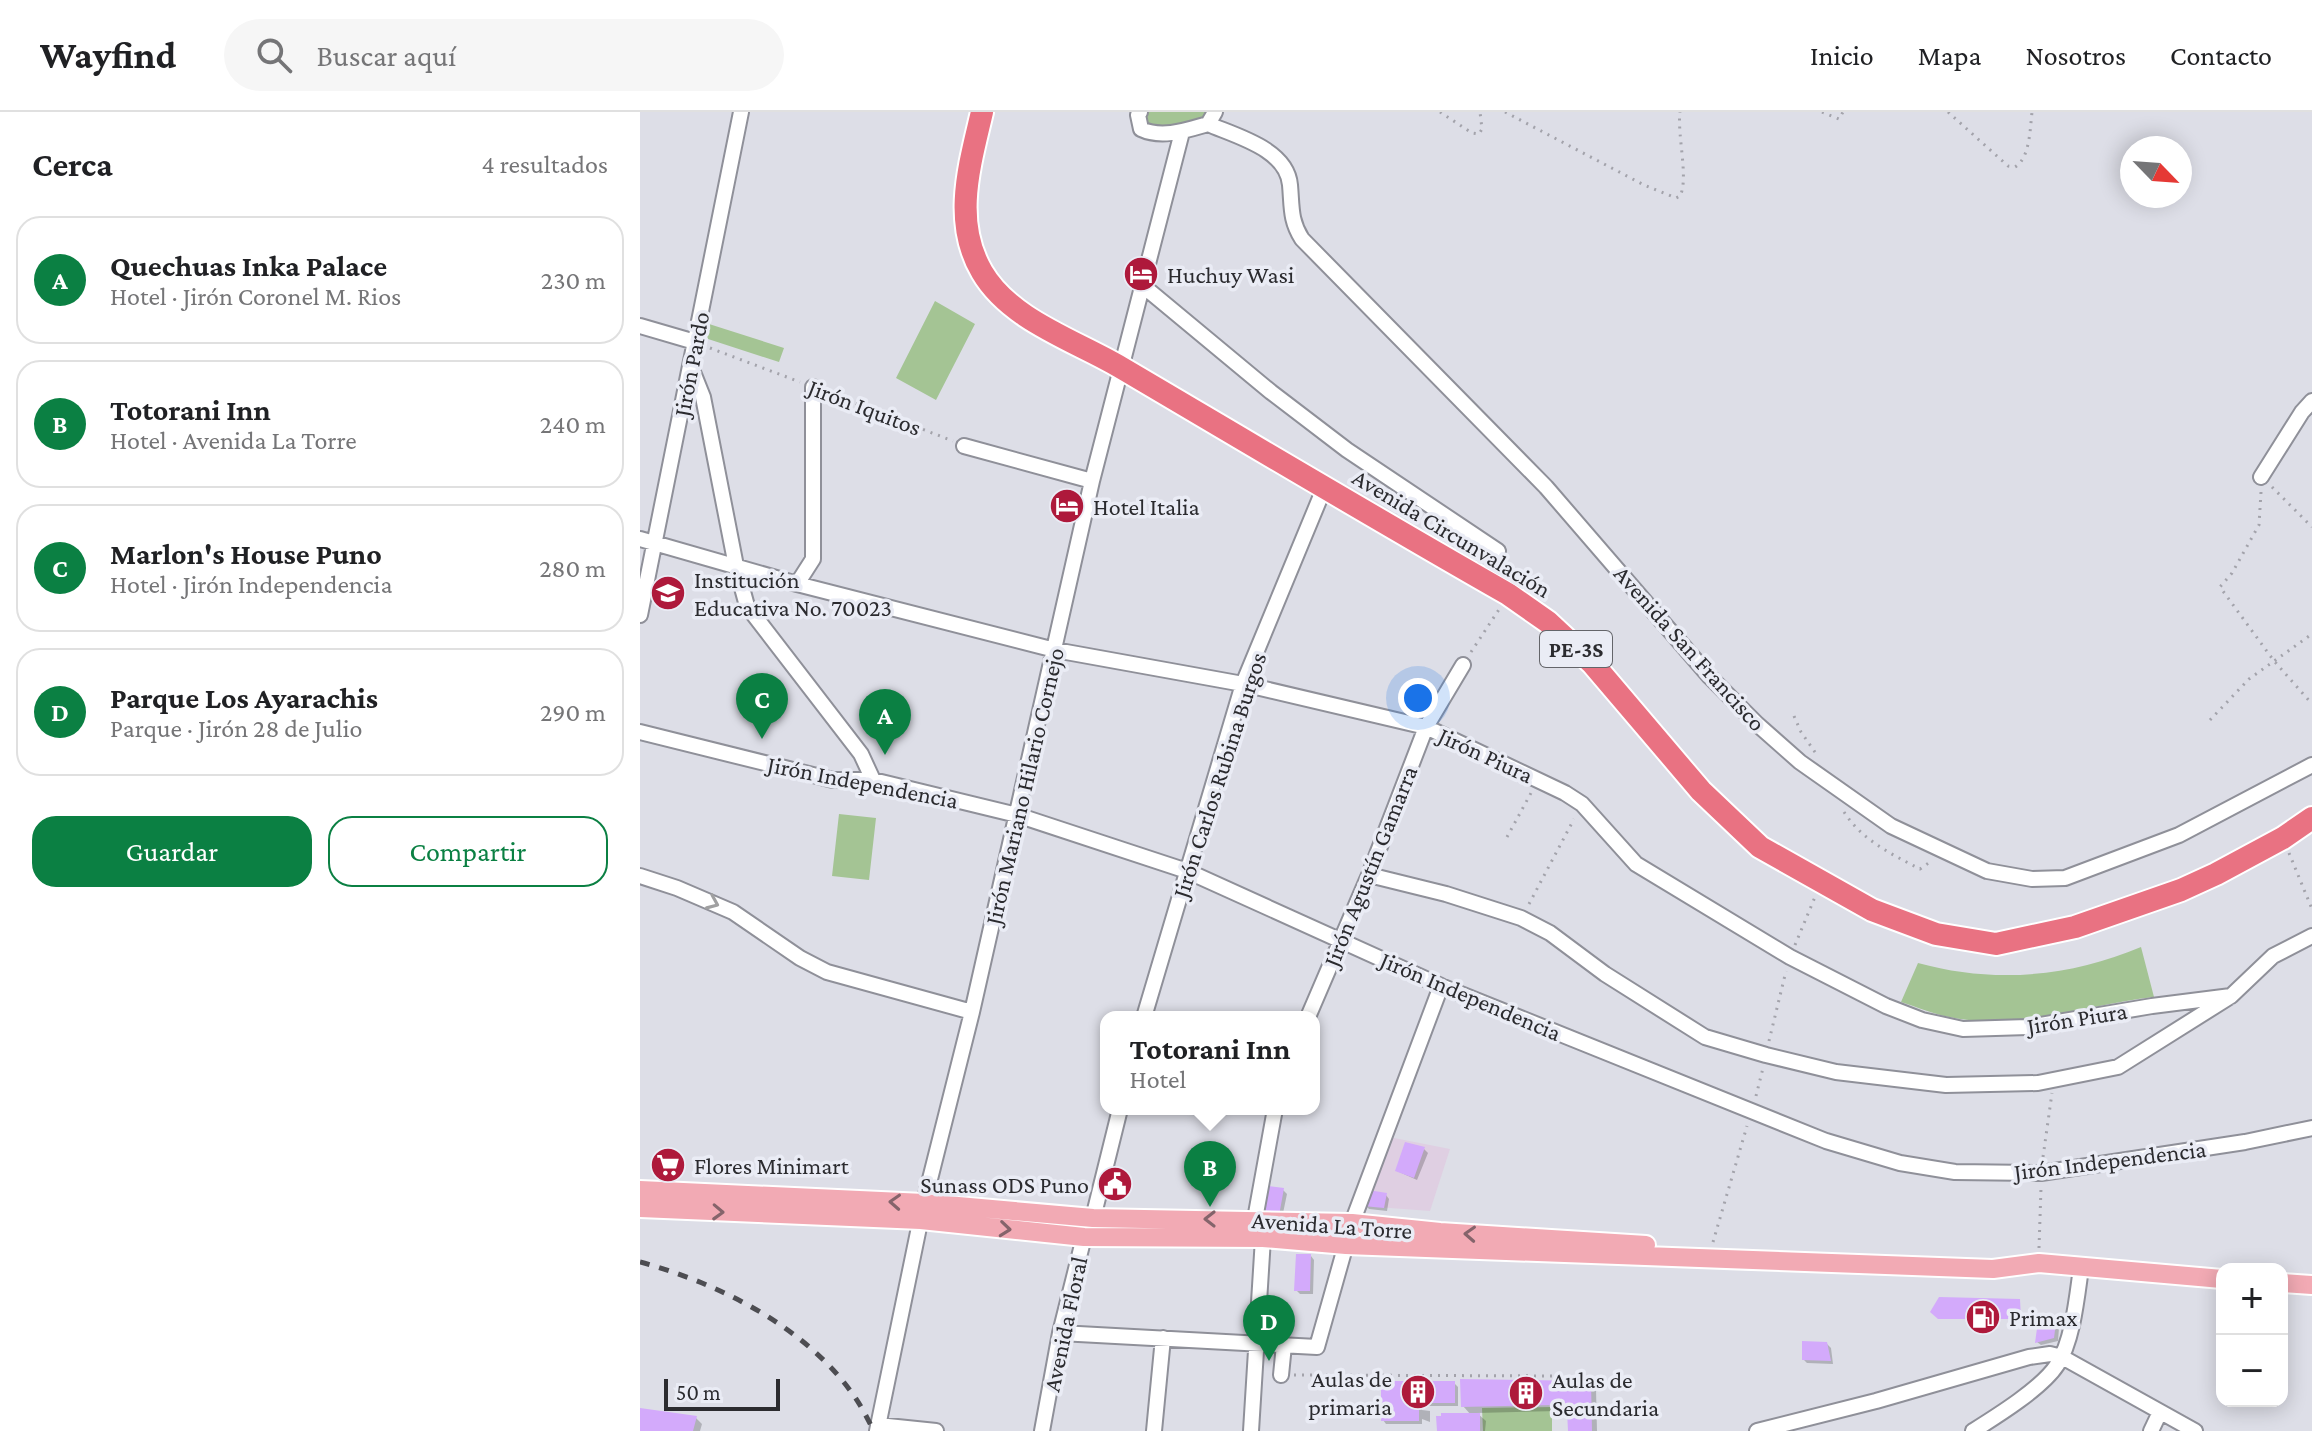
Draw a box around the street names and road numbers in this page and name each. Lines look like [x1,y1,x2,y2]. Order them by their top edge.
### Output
street label: Jirón Pardo [667,309,714,421]
street label: Jirón Iquitos [803,372,925,441]
street label: Avenida Circunvalación [1348,463,1556,603]
street label: Avenida San Francisco [1609,560,1771,736]
road number: PE-3S [1540,631,1612,667]
street label: Jirón Mariano Hilario Cornejo [979,645,1069,929]
street label: Jirón Carlos Rubina Burgos [1166,649,1271,903]
street label: Jirón Piura [1433,721,1538,789]
street label: Jirón Independencia [763,750,961,814]
street label: Jirón Agustín Gamarra [1317,762,1423,972]
street label: Jirón Independencia [1375,945,1565,1046]
street label: Jirón Piura [2023,997,2129,1040]
street label: Jirón Independencia [2010,1135,2208,1185]
street label: Avenida La Torre [1251,1206,1413,1244]
street label: Avenida Floral [1038,1254,1092,1394]

